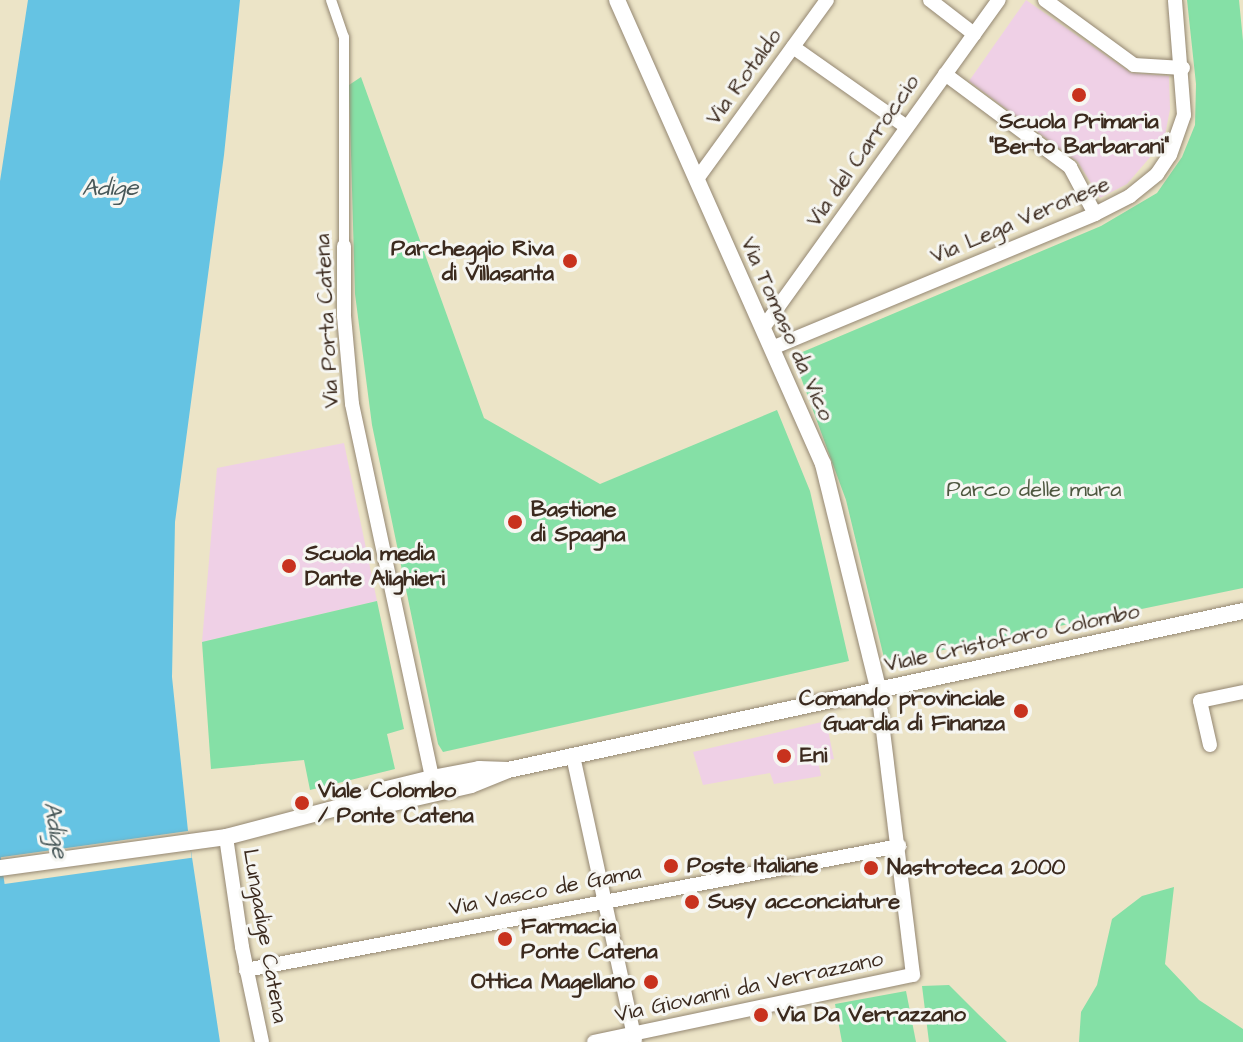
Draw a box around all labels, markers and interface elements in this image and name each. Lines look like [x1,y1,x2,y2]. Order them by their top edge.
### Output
street label: Via Rotaldo [700,24,788,130]
street label: Via del Carroccio [801,70,925,232]
marker: Scuola Primaria "Berto Barbarani" [1070,86,1088,104]
place label: Scuola Primaria "Berto Barbarani" [989,108,1169,160]
street label: Via Lega Veronese [927,170,1113,270]
water label: Adige [82,175,138,203]
street label: Via Porta Catena [309,233,345,409]
street label: Via Tomaso da Vico [735,233,839,425]
place label: Parcheggio Riva di Villasanta [391,235,554,286]
marker: Parcheggio Riva di Villasanta [561,252,579,270]
park label: Parco delle mura [947,477,1121,503]
place label: Bastione di Spagna [531,496,626,548]
marker: Bastione di Spagna [506,513,524,531]
place label: Scuola media Dante Alighieri [305,540,445,592]
marker: Scuola media Dante Alighieri [280,557,298,575]
street label: Viale Cristoforo Colombo [882,598,1142,678]
place label: Comando provinciale Guardia di Finanza [799,685,1005,736]
marker: Comando provinciale Guardia di Finanza [1012,702,1030,720]
place label: Eni [800,743,827,769]
marker: Eni [775,747,793,765]
place label: Viale Colombo / Ponte Catena [318,777,474,828]
marker: Viale Colombo / Ponte Catena [293,794,311,812]
water label: Adige [36,800,74,860]
street label: Lungadige Catena [237,847,293,1025]
place label: Poste Italiane [687,853,818,879]
place label: Nastroteca 2000 [887,855,1065,881]
marker: Poste Italiane [662,857,680,875]
street label: Via Vasco de Gama [447,858,643,922]
marker: Nastroteca 2000 [862,859,880,877]
place label: Susy acconciature [708,889,900,915]
marker: Susy acconciature [683,893,701,911]
place label: Farmacia Ponte Catena [521,913,658,964]
marker: Farmacia Ponte Catena [496,930,514,948]
street label: Via Giovanni da Verrazzano [612,946,886,1028]
place label: Ottica Magellano [471,969,635,995]
marker: Ottica Magellano [642,973,660,991]
place label: Via Da Verrazzano [777,1002,966,1028]
marker: Via Da Verrazzano [752,1006,770,1024]

